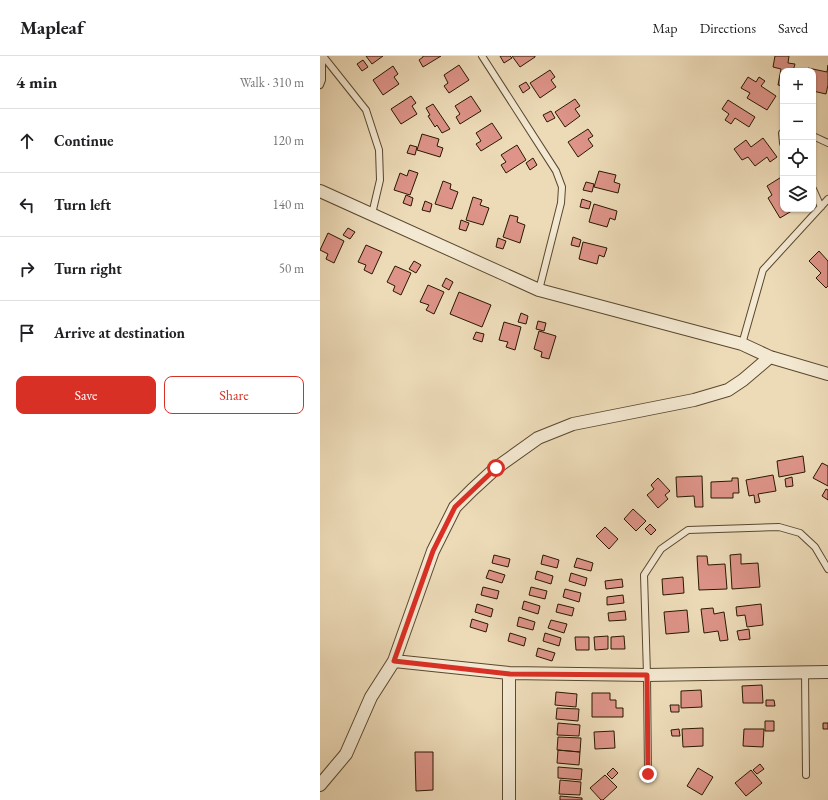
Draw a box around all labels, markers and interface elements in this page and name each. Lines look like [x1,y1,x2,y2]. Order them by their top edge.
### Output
text: Mapleaf [20,15,84,40]
text: Map [652,19,678,37]
text: Directions [700,19,756,37]
text: Saved [778,19,808,37]
map controls [780,68,816,212]
button: + [780,68,816,104]
text: 4 min [16,71,57,93]
text: Walk · 310 m [240,74,304,91]
button: − [780,104,816,140]
icon: ahead [16,130,38,152]
text: Continue [54,131,114,150]
text: 120 m [273,132,304,149]
button: locate [780,140,816,176]
button: layers [780,176,816,212]
icon: left [16,194,38,216]
text: Turn left [54,195,111,214]
text: 140 m [273,196,304,213]
icon: right [16,258,38,280]
text: Turn right [54,259,122,278]
text: 50 m [279,260,304,277]
icon: arrive [16,322,38,344]
text: Arrive at destination [54,323,185,342]
button: Save [16,376,156,414]
button: Share [164,376,304,414]
route start [487,459,505,477]
route end [639,765,657,783]

